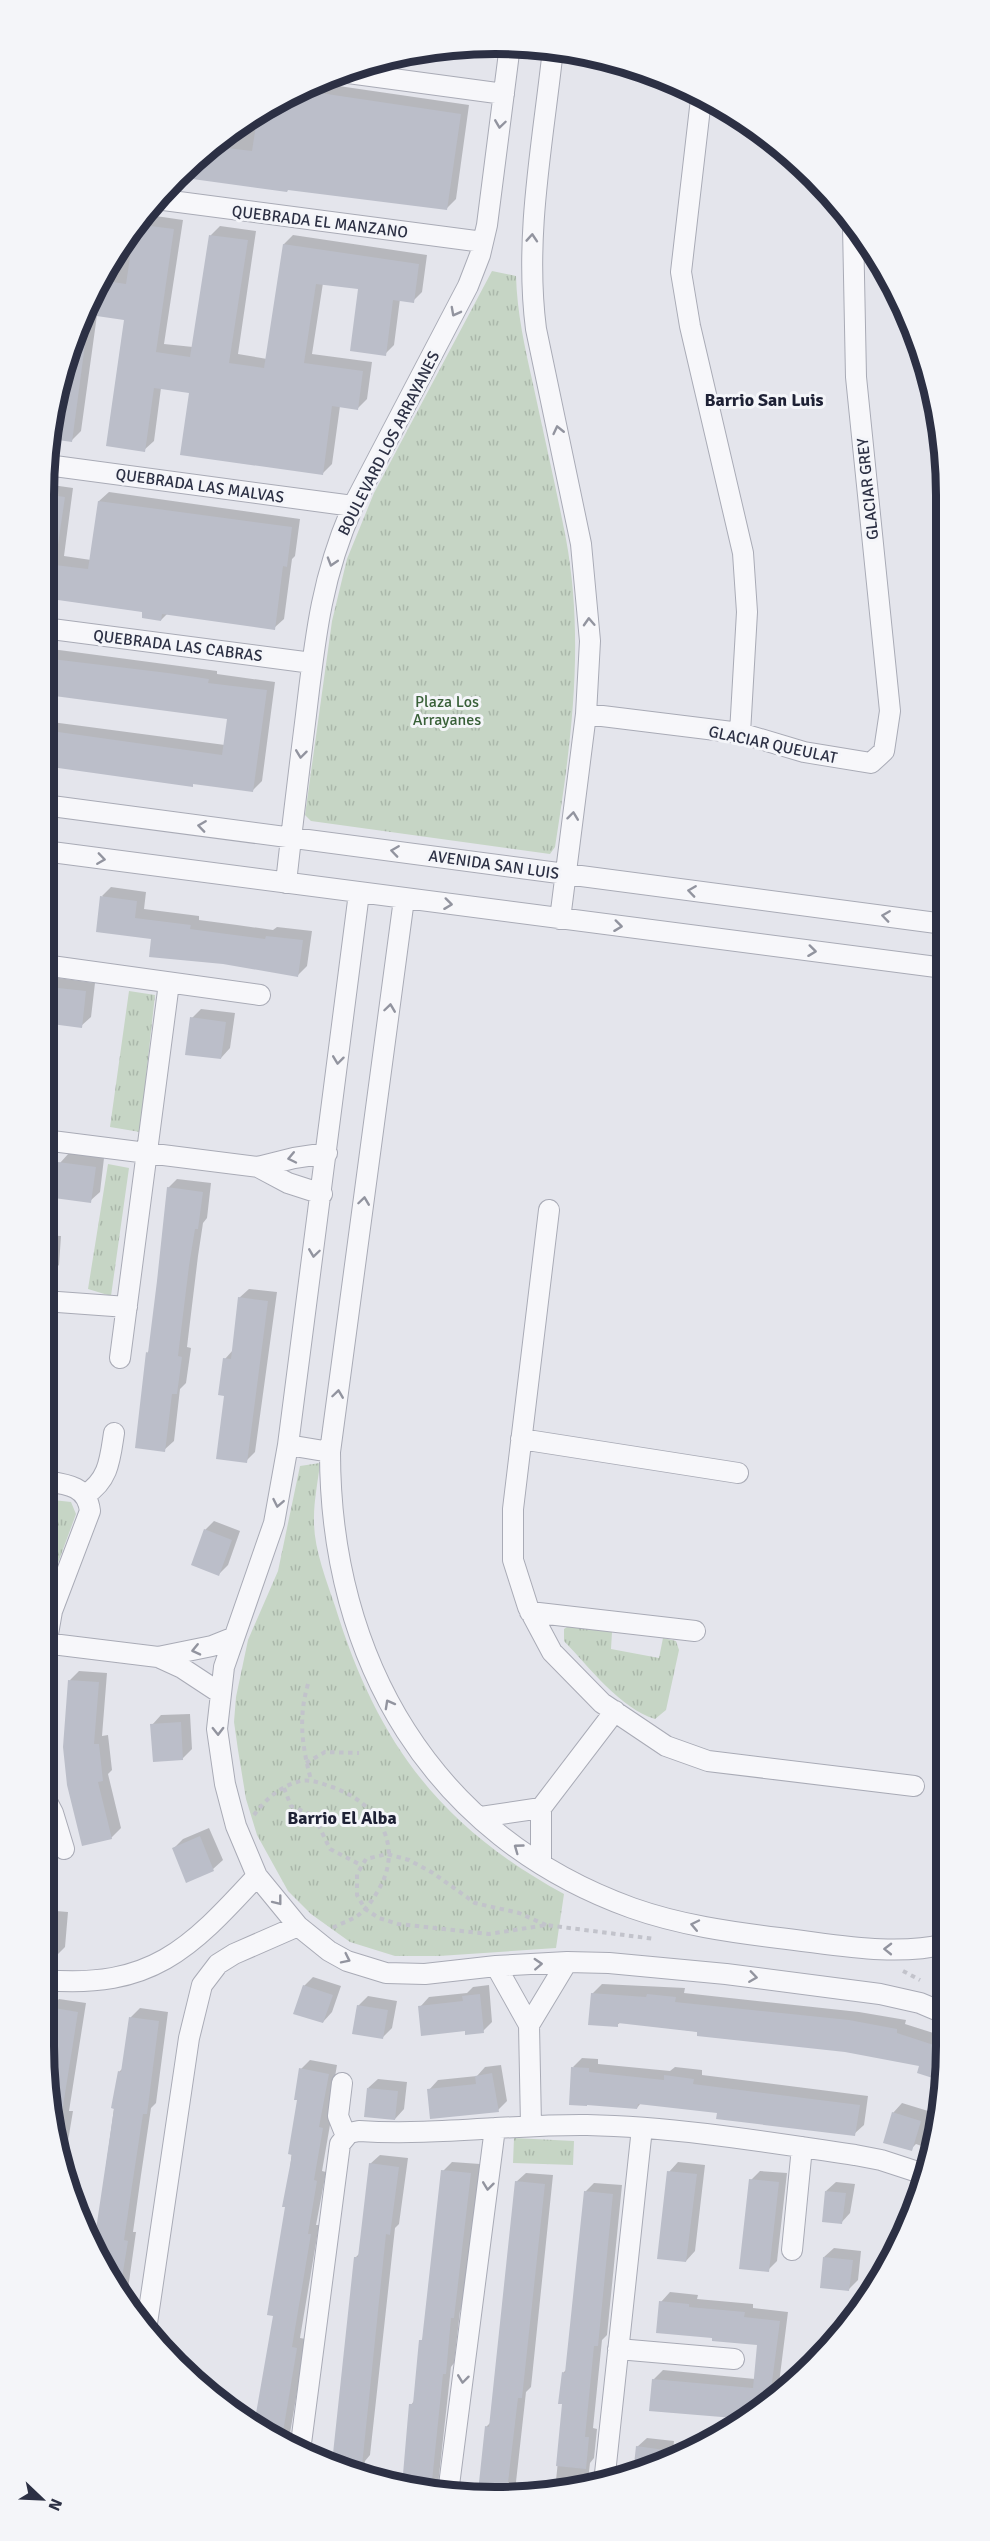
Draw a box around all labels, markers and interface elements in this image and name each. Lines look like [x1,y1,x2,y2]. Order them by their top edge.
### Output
one-way arrow [495,119,507,128]
street label: QUEBRADA EL MANZANO [231,201,409,243]
one-way arrow [526,233,539,242]
one-way arrow [450,305,462,316]
street label: BOULEVARD LOS ARRAYANES [334,348,444,539]
district label: Barrio San Luis [704,389,824,411]
one-way arrow [552,425,565,435]
street label: GLACIAR GREY [853,437,883,541]
street label: QUEBRADA LAS MALVAS [114,464,285,508]
one-way arrow [327,556,339,567]
one-way arrow [582,617,595,626]
street label: QUEBRADA LAS CABRAS [92,626,264,666]
park label: Plaza Los Arrayanes [413,692,481,730]
street label: GLACIAR QUEULAT [707,722,839,768]
one-way arrow [295,749,308,758]
one-way arrow [566,811,579,821]
one-way arrow [197,820,206,833]
one-way arrow [390,846,400,858]
street label: AVENIDA SAN LUIS [427,846,560,884]
one-way arrow [97,852,106,865]
one-way arrow [688,885,697,897]
one-way arrow [444,898,453,910]
one-way arrow [881,911,890,923]
one-way arrow [614,920,623,932]
one-way arrow [807,945,816,957]
one-way arrow [383,1003,395,1012]
one-way arrow [333,1055,345,1064]
one-way arrow [287,1151,297,1164]
one-way arrow [357,1196,369,1206]
one-way arrow [308,1248,320,1258]
one-way arrow [331,1390,343,1399]
one-way arrow [272,1498,285,1508]
one-way arrow [191,1643,201,1656]
one-way arrow [385,1699,396,1710]
one-way arrow [212,1726,224,1735]
district label: Barrio El Alba [287,1807,397,1829]
one-way arrow [513,1844,524,1855]
one-way arrow [271,1894,282,1905]
one-way arrow [690,1919,700,1932]
one-way arrow [884,1943,893,1955]
one-way arrow [339,1952,350,1964]
one-way arrow [533,1957,542,1970]
one-way arrow [749,1971,758,1983]
one-way arrow [482,2182,494,2191]
one-way arrow [457,2375,469,2384]
north arrow [12,2469,72,2529]
text: N [44,2495,66,2514]

